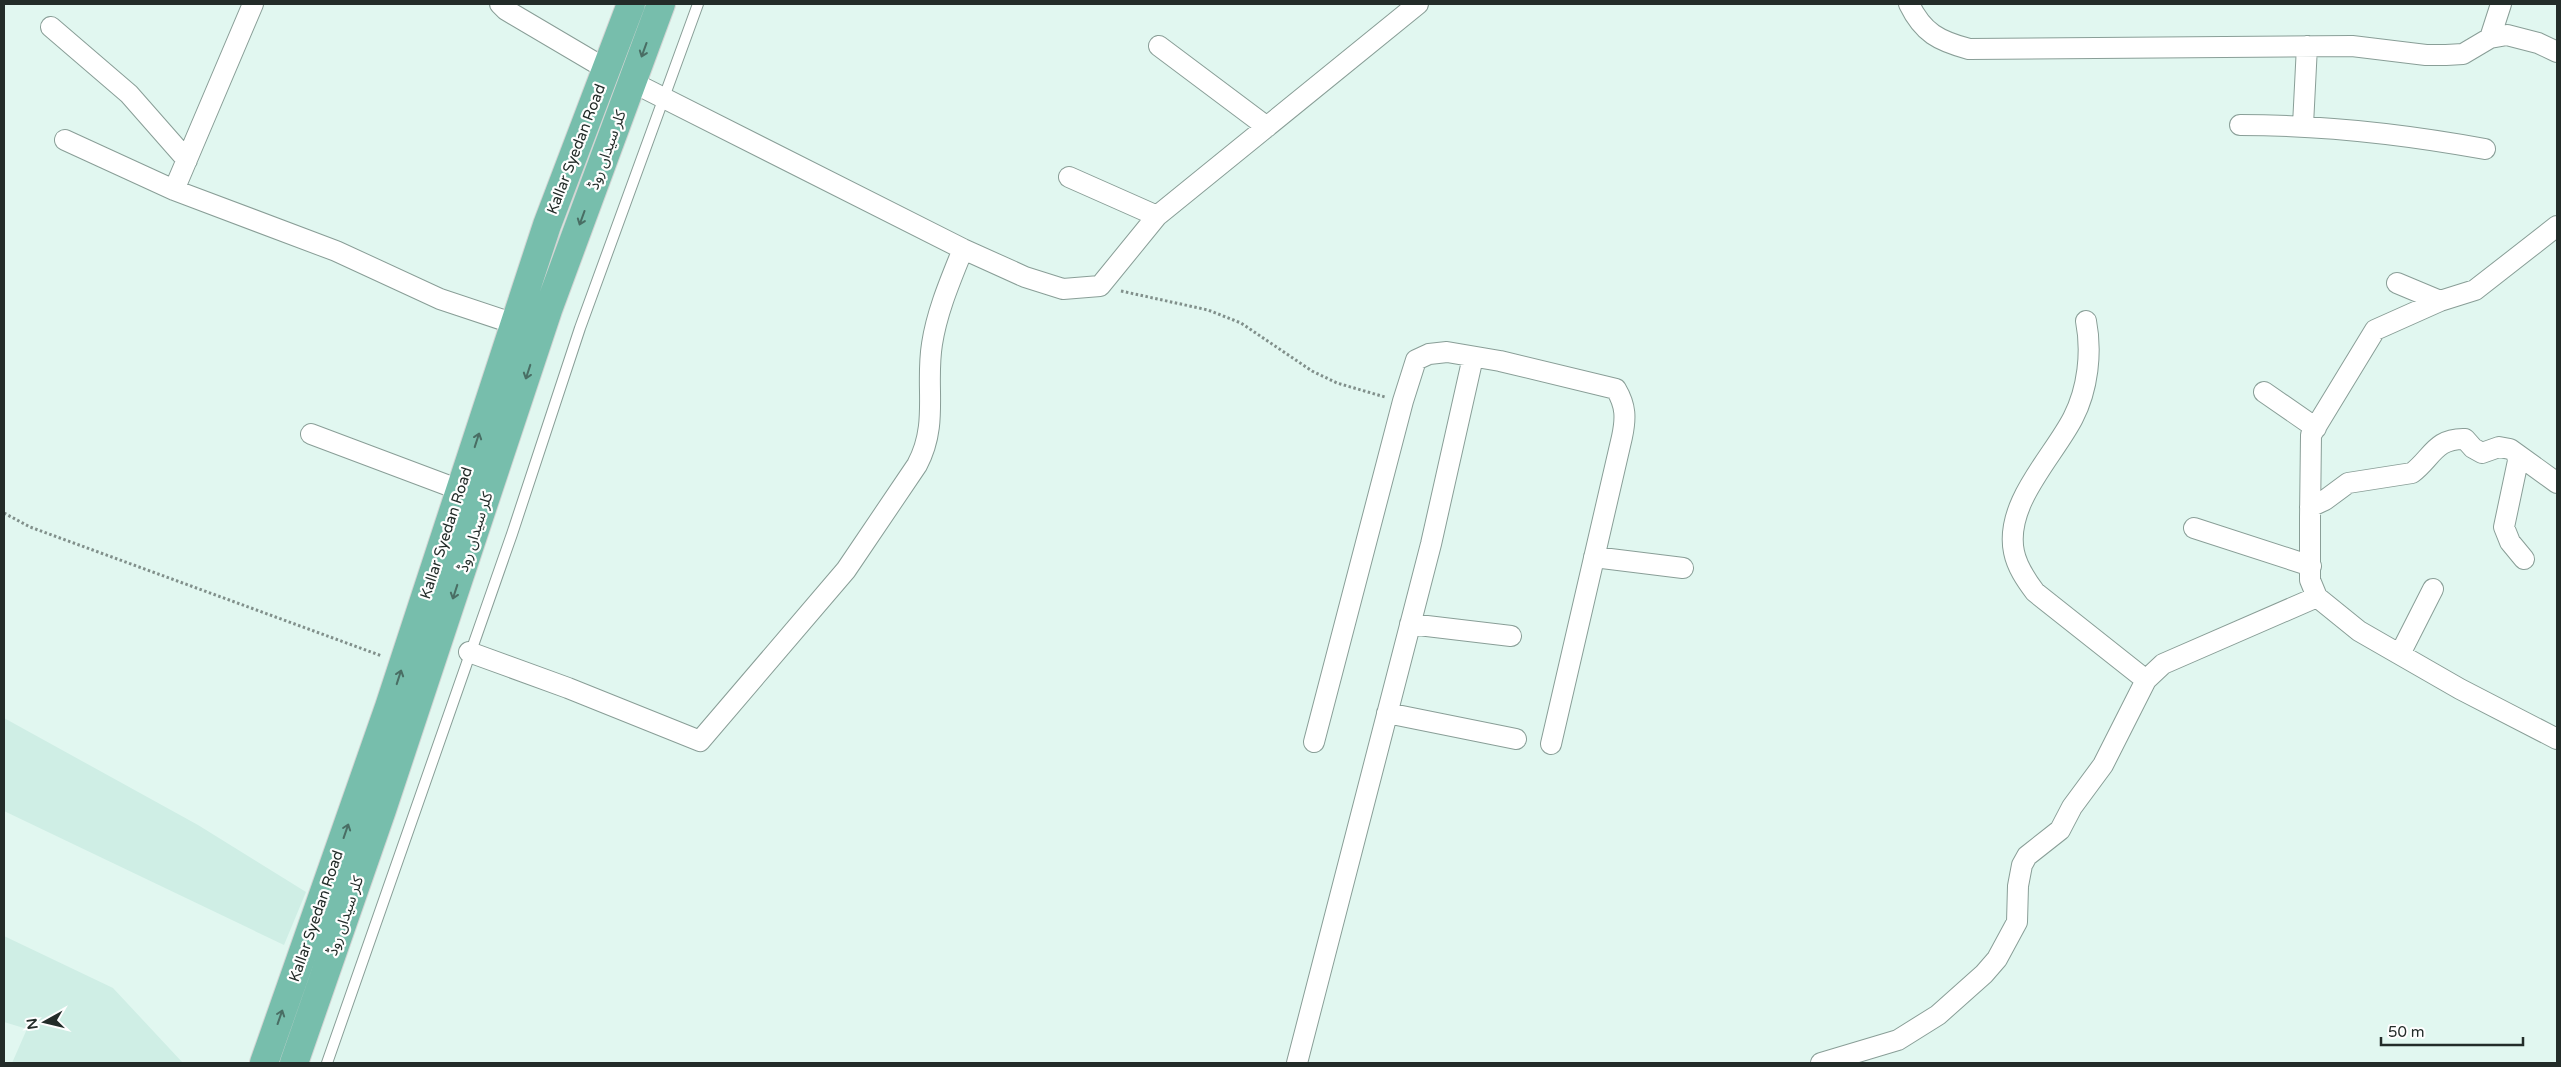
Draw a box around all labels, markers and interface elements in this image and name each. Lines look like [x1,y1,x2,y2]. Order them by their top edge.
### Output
one-way arrow [639,41,648,57]
street label: Kallar Syedan Road [543,81,609,217]
street label: کلر سیداں روڈ [584,107,630,192]
one-way arrow [577,210,586,226]
one-way arrow [523,363,532,379]
one-way arrow [472,432,482,448]
street label: Kallar Syedan Road [416,465,476,601]
street label: کلر سیداں روڈ [454,489,497,574]
one-way arrow [449,584,459,600]
one-way arrow [395,670,404,686]
one-way arrow [342,824,351,839]
street label: Kallar Syedan Road [285,848,347,984]
street label: کلر سیداں روڈ [323,873,367,958]
north arrow [20,997,70,1047]
one-way arrow [276,1010,285,1026]
scale bar [2381,1014,2524,1046]
text: N [23,1017,42,1030]
text: 50 m [2388,1023,2425,1041]

